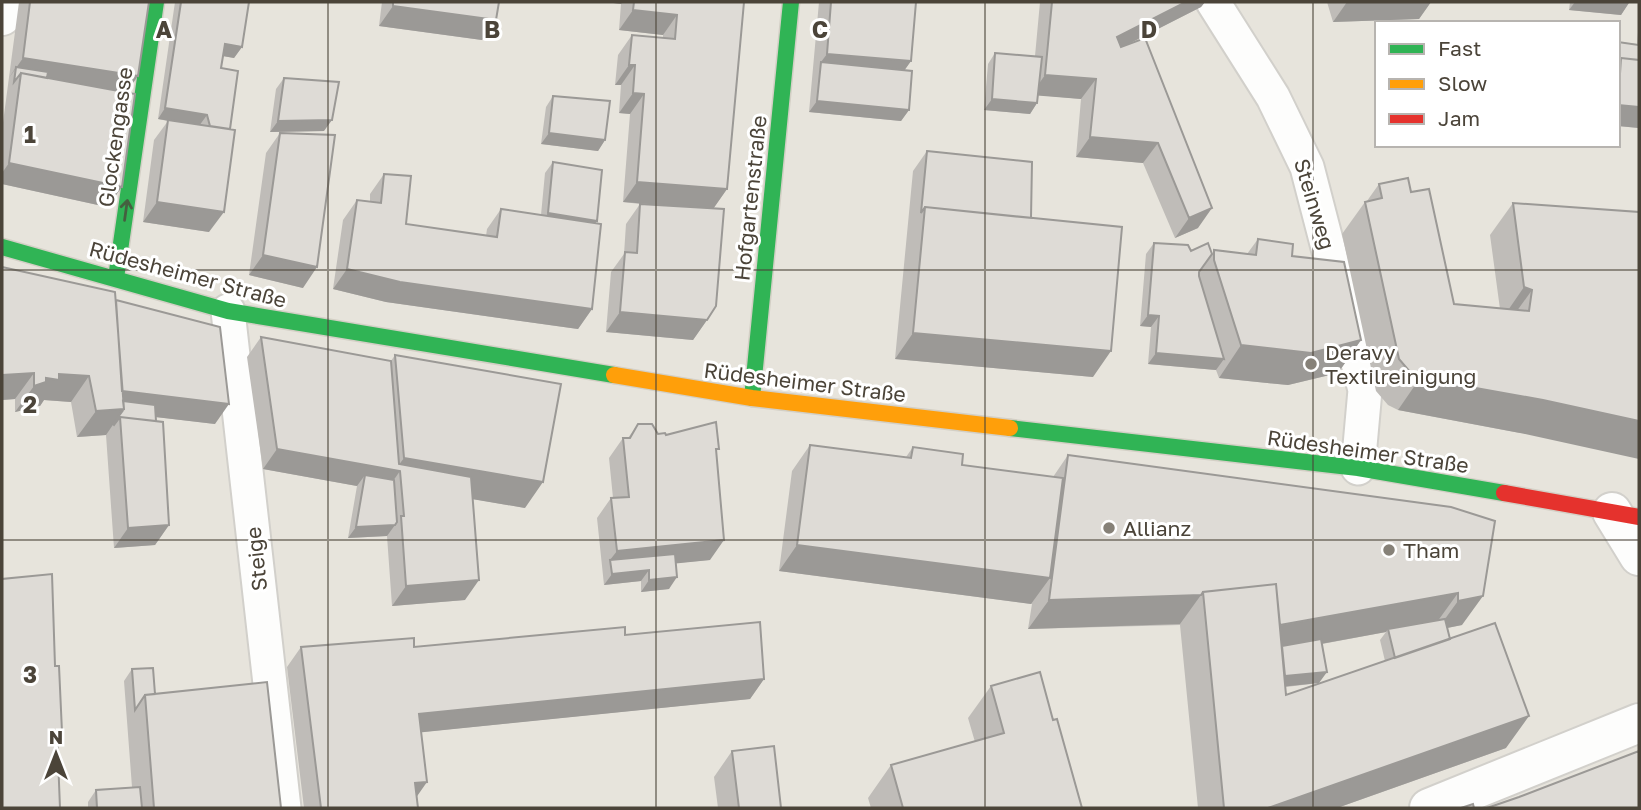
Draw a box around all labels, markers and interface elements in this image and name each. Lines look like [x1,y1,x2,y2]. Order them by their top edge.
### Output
text: A [156,15,173,43]
text: B [484,15,500,43]
text: C [812,15,828,43]
text: D [1141,15,1157,43]
legend [1375,21,1620,147]
text: Fast [1438,35,1481,61]
street label: Glockengasse [92,65,138,209]
text: Slow [1438,70,1487,96]
text: Jam [1438,105,1480,131]
street label: Hofgartenstraße [728,114,772,282]
text: 1 [24,120,36,148]
street label: Steinweg [1289,155,1341,253]
one-way arrow [120,199,133,222]
street label: Rüdesheimer Straße [86,235,290,313]
place label: Deravy Textilreinigung [1325,339,1476,389]
marker: Deravy Textilreinigung [1303,356,1319,372]
street label: Rüdesheimer Straße [703,357,907,407]
text: 2 [23,390,37,418]
street label: Rüdesheimer Straße [1266,424,1470,478]
place label: Allianz [1123,515,1191,541]
marker: Allianz [1101,520,1117,536]
street label: Steige [240,526,272,592]
place label: Tham [1403,537,1459,563]
marker: Tham [1381,542,1397,558]
text: 3 [23,660,37,688]
north arrow [21,719,91,789]
text: N [49,725,63,748]

